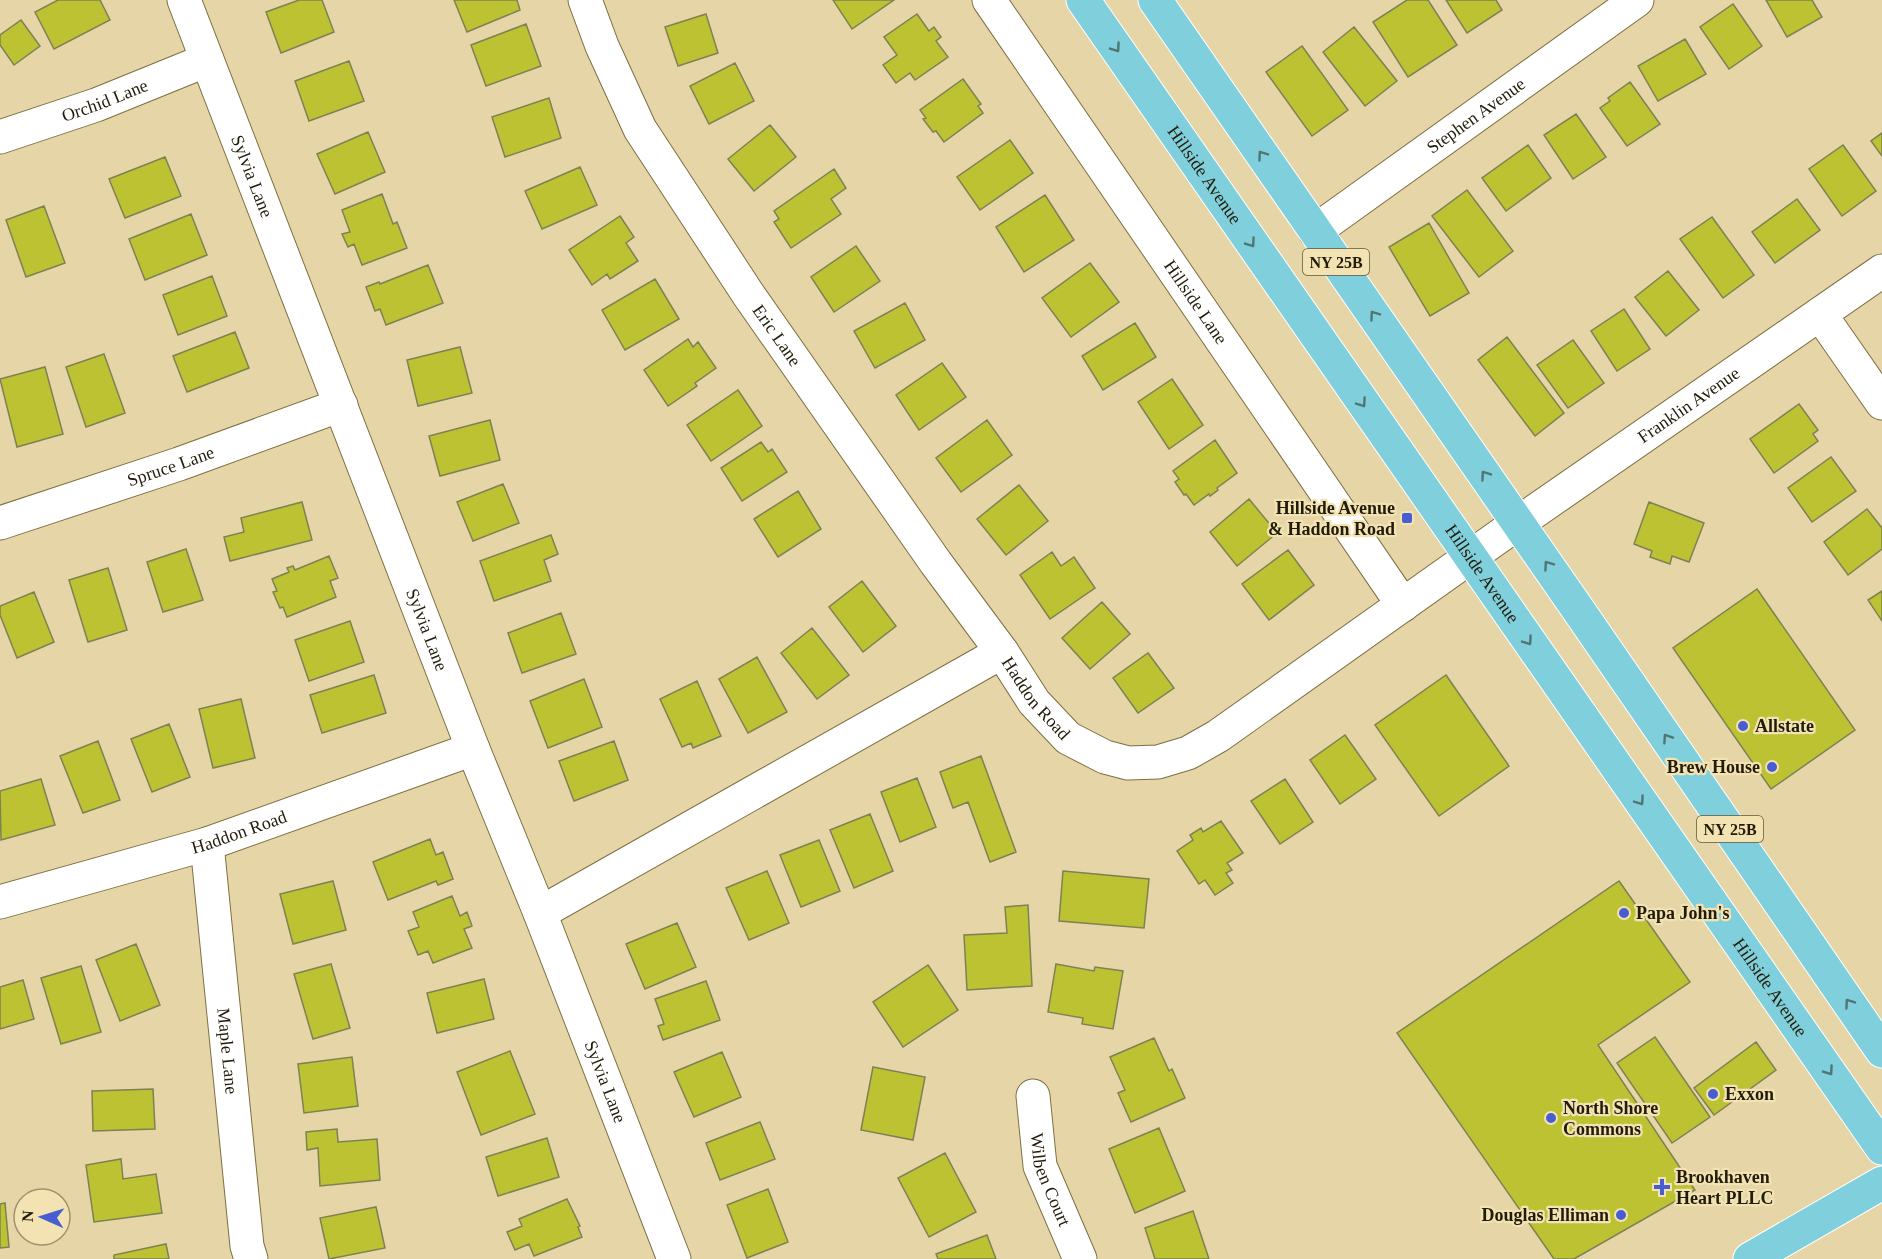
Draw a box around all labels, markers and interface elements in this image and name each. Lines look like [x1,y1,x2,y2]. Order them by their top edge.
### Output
one-way arrow [1109,41,1120,52]
street label: Stephen Avenue [1423,74,1529,158]
street label: Orchid Lane [59,75,151,126]
street label: Hillside Avenue [1164,122,1246,228]
street label: Sylvia Lane [227,132,277,220]
one-way arrow [1258,150,1269,161]
one-way arrow [1244,236,1255,247]
road number: NY 25B [1303,249,1369,275]
street label: Hillside Lane [1160,256,1231,348]
street label: Eric Lane [749,301,805,370]
one-way arrow [1370,310,1381,321]
street label: Franklin Avenue [1634,363,1743,447]
one-way arrow [1355,396,1366,407]
street label: Spruce Lane [125,442,217,490]
one-way arrow [1481,470,1492,481]
place label: Hillside Avenue & Haddon Road [1268,498,1395,539]
marker: Hillside Avenue & Haddon Road [1400,511,1414,525]
street label: Hillside Avenue [1441,521,1523,627]
one-way arrow [1544,561,1555,572]
street label: Sylvia Lane [402,586,452,674]
one-way arrow [1521,634,1532,645]
street label: Haddon Road [998,653,1074,744]
place label: Allstate [1755,716,1814,736]
marker: Allstate [1736,719,1750,733]
one-way arrow [1663,734,1674,745]
place label: Brew House [1667,757,1760,777]
marker: Brew House [1765,760,1779,774]
one-way arrow [1633,794,1644,805]
street label: Haddon Road [189,806,289,858]
road number: NY 25B [1697,816,1763,842]
place label: Papa John's [1636,903,1730,923]
marker: Papa John's [1617,906,1631,920]
street label: Hillside Avenue [1729,934,1811,1040]
one-way arrow [1845,998,1856,1009]
street label: Maple Lane [213,1007,242,1095]
street label: Sylvia Lane [580,1038,630,1126]
one-way arrow [1822,1065,1833,1076]
place label: Exxon [1725,1084,1774,1104]
marker: Exxon [1706,1087,1720,1101]
place label: North Shore Commons [1563,1098,1658,1139]
marker: North Shore Commons [1544,1111,1558,1125]
street label: Wilben Court [1027,1132,1075,1229]
place label: Brookhaven Heart PLLC [1676,1167,1773,1208]
marker: Brookhaven Heart PLLC [1653,1178,1671,1196]
north arrow [12,1187,72,1247]
place label: Douglas Elliman [1481,1205,1609,1225]
marker: Douglas Elliman [1614,1208,1628,1222]
text: N [19,1210,36,1222]

